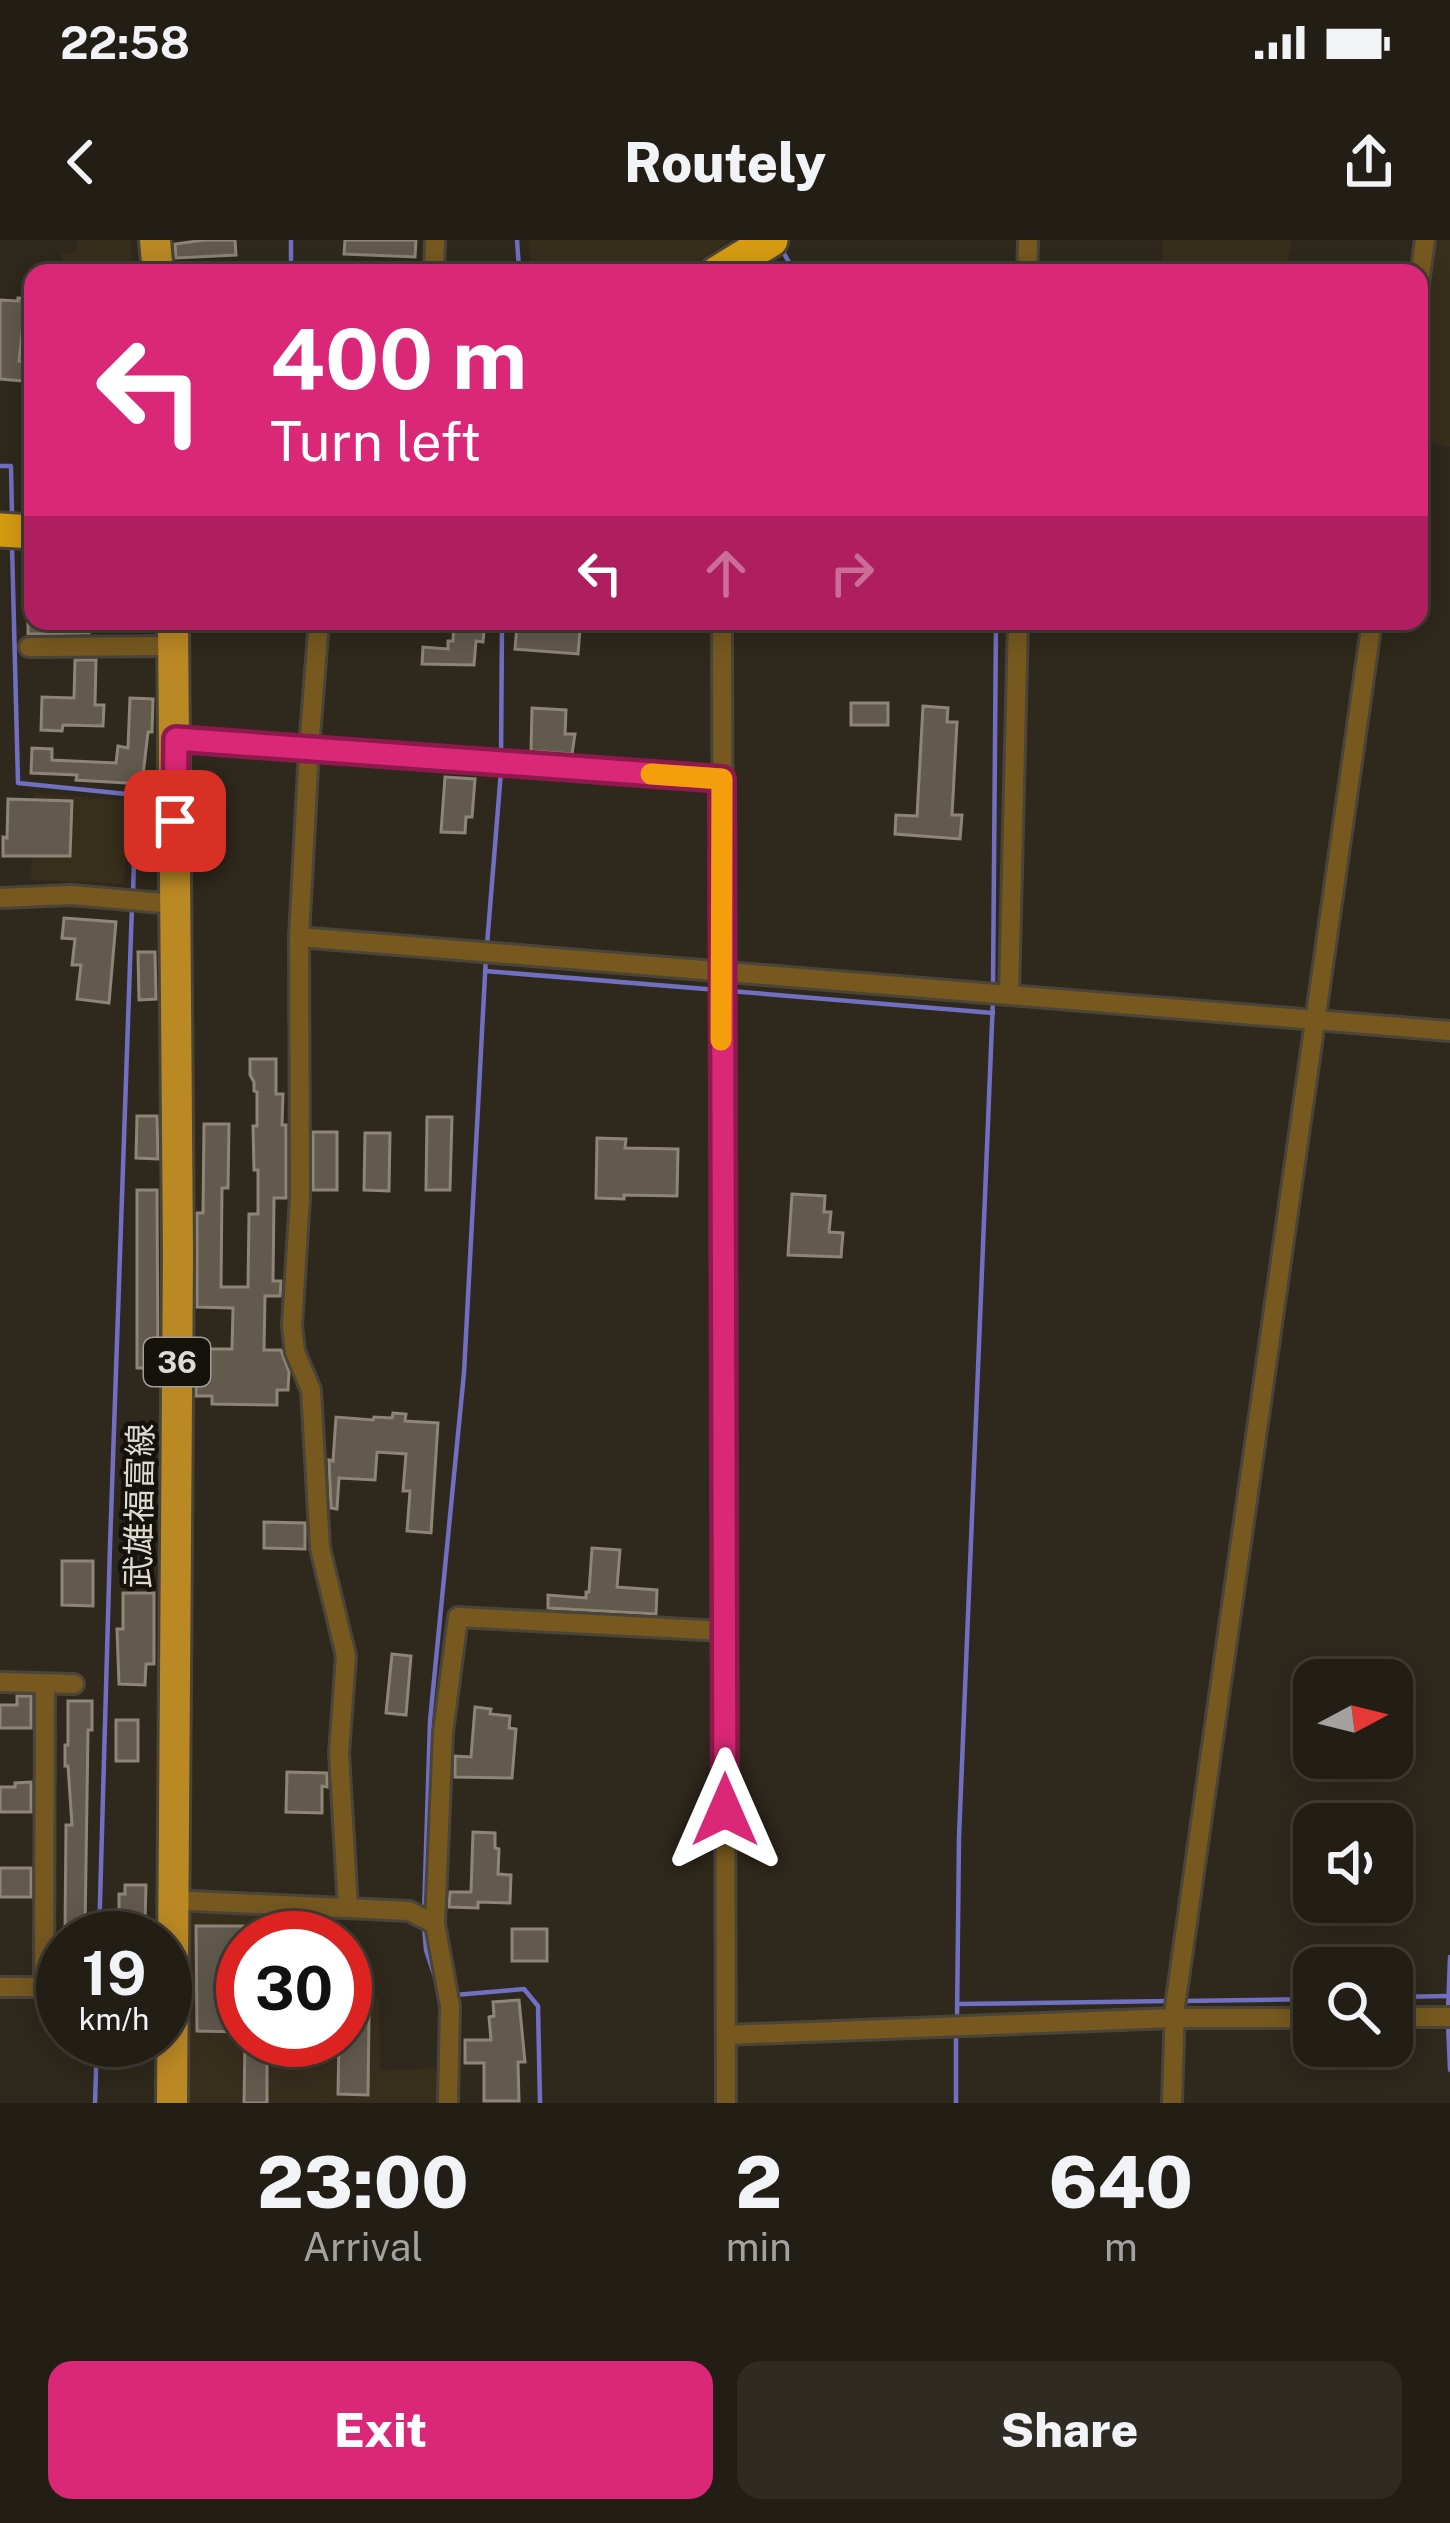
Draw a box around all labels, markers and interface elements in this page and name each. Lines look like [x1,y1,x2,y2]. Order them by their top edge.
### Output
text: 22:58 [60,16,190,69]
icon: back [48,129,114,195]
icon: share [1336,129,1402,195]
text: Routely [624,131,826,194]
text: 400 m [270,309,527,408]
icon: left [72,312,228,468]
text: Turn left [270,410,481,473]
icon: left [567,540,633,606]
icon: ahead [693,540,759,606]
icon: right [819,540,885,606]
pin [124,770,226,872]
icon: arrive [142,788,208,854]
road number: 36 [144,1338,210,1386]
street label: 武雄福富線 [119,1423,159,1589]
north arrow [1293,1659,1413,1779]
map controls [1293,1659,1413,2067]
position arrow [662,1747,788,1873]
button: sound [1293,1803,1413,1923]
speed limit sign: 30 [216,1911,372,2067]
text: 19 [81,1938,147,2009]
button: search [1293,1947,1413,2067]
text: km/h [79,2001,149,2037]
text: 23:00 [257,2140,469,2224]
text: 2 [735,2140,782,2224]
text: 640 [1049,2140,1193,2224]
text: Arrival [303,2224,423,2270]
text: min [726,2224,792,2270]
text: m [1104,2224,1138,2270]
button: Exit [48,2361,713,2499]
button: Share [737,2361,1402,2499]

